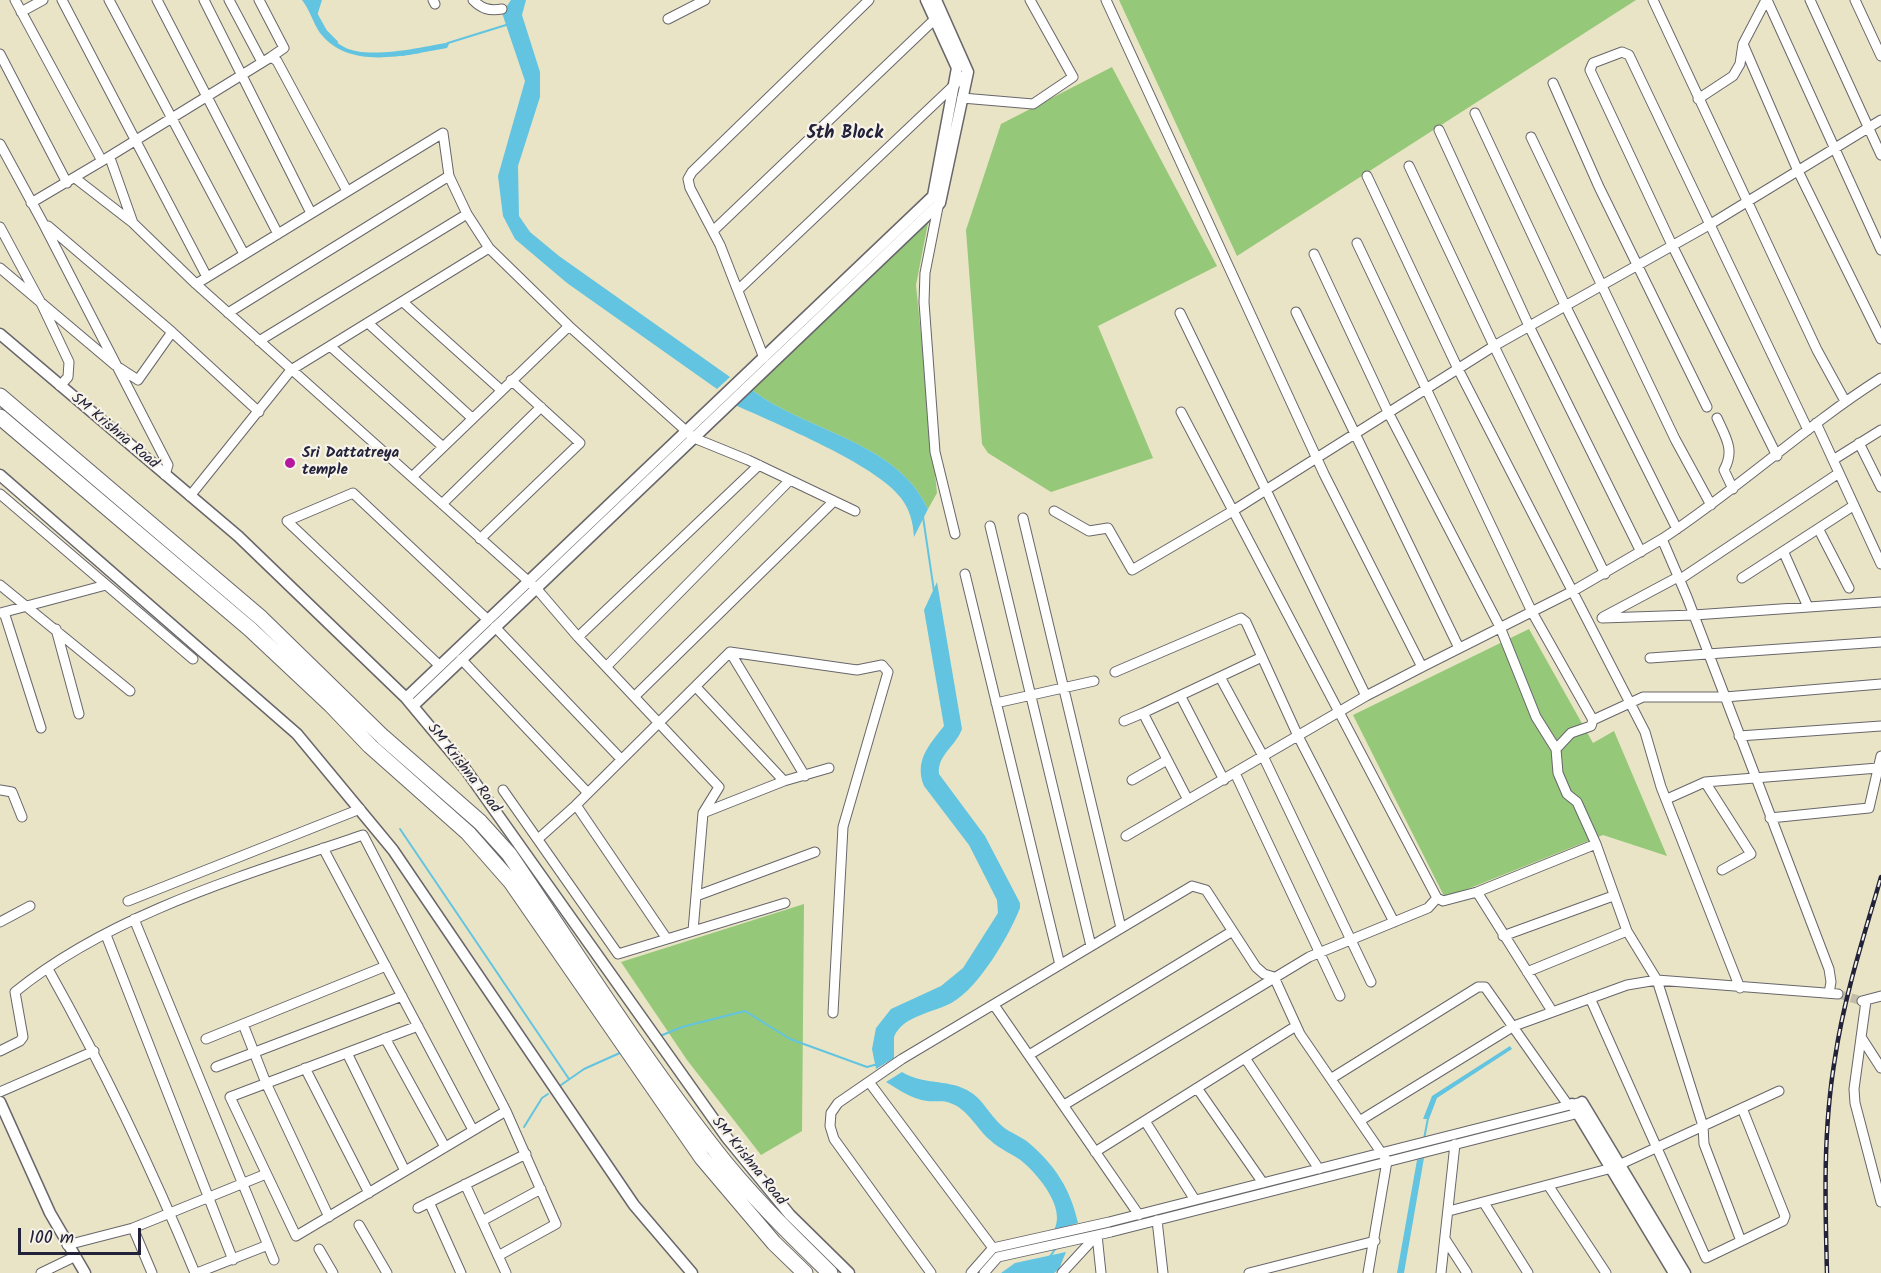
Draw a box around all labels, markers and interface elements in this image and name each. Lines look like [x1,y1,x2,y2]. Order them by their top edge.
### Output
district label: 5th Block [807,124,883,146]
street label: SM Krishna Road [67,390,161,474]
place label: Sri Dattatreya temple [302,445,399,480]
marker: Sri Dattatreya temple [283,456,297,470]
street label: SM Krishna Road [422,721,504,817]
street label: SM Krishna Road [707,1114,789,1210]
scale bar [21,1216,144,1254]
text: 100 m [29,1224,74,1253]

